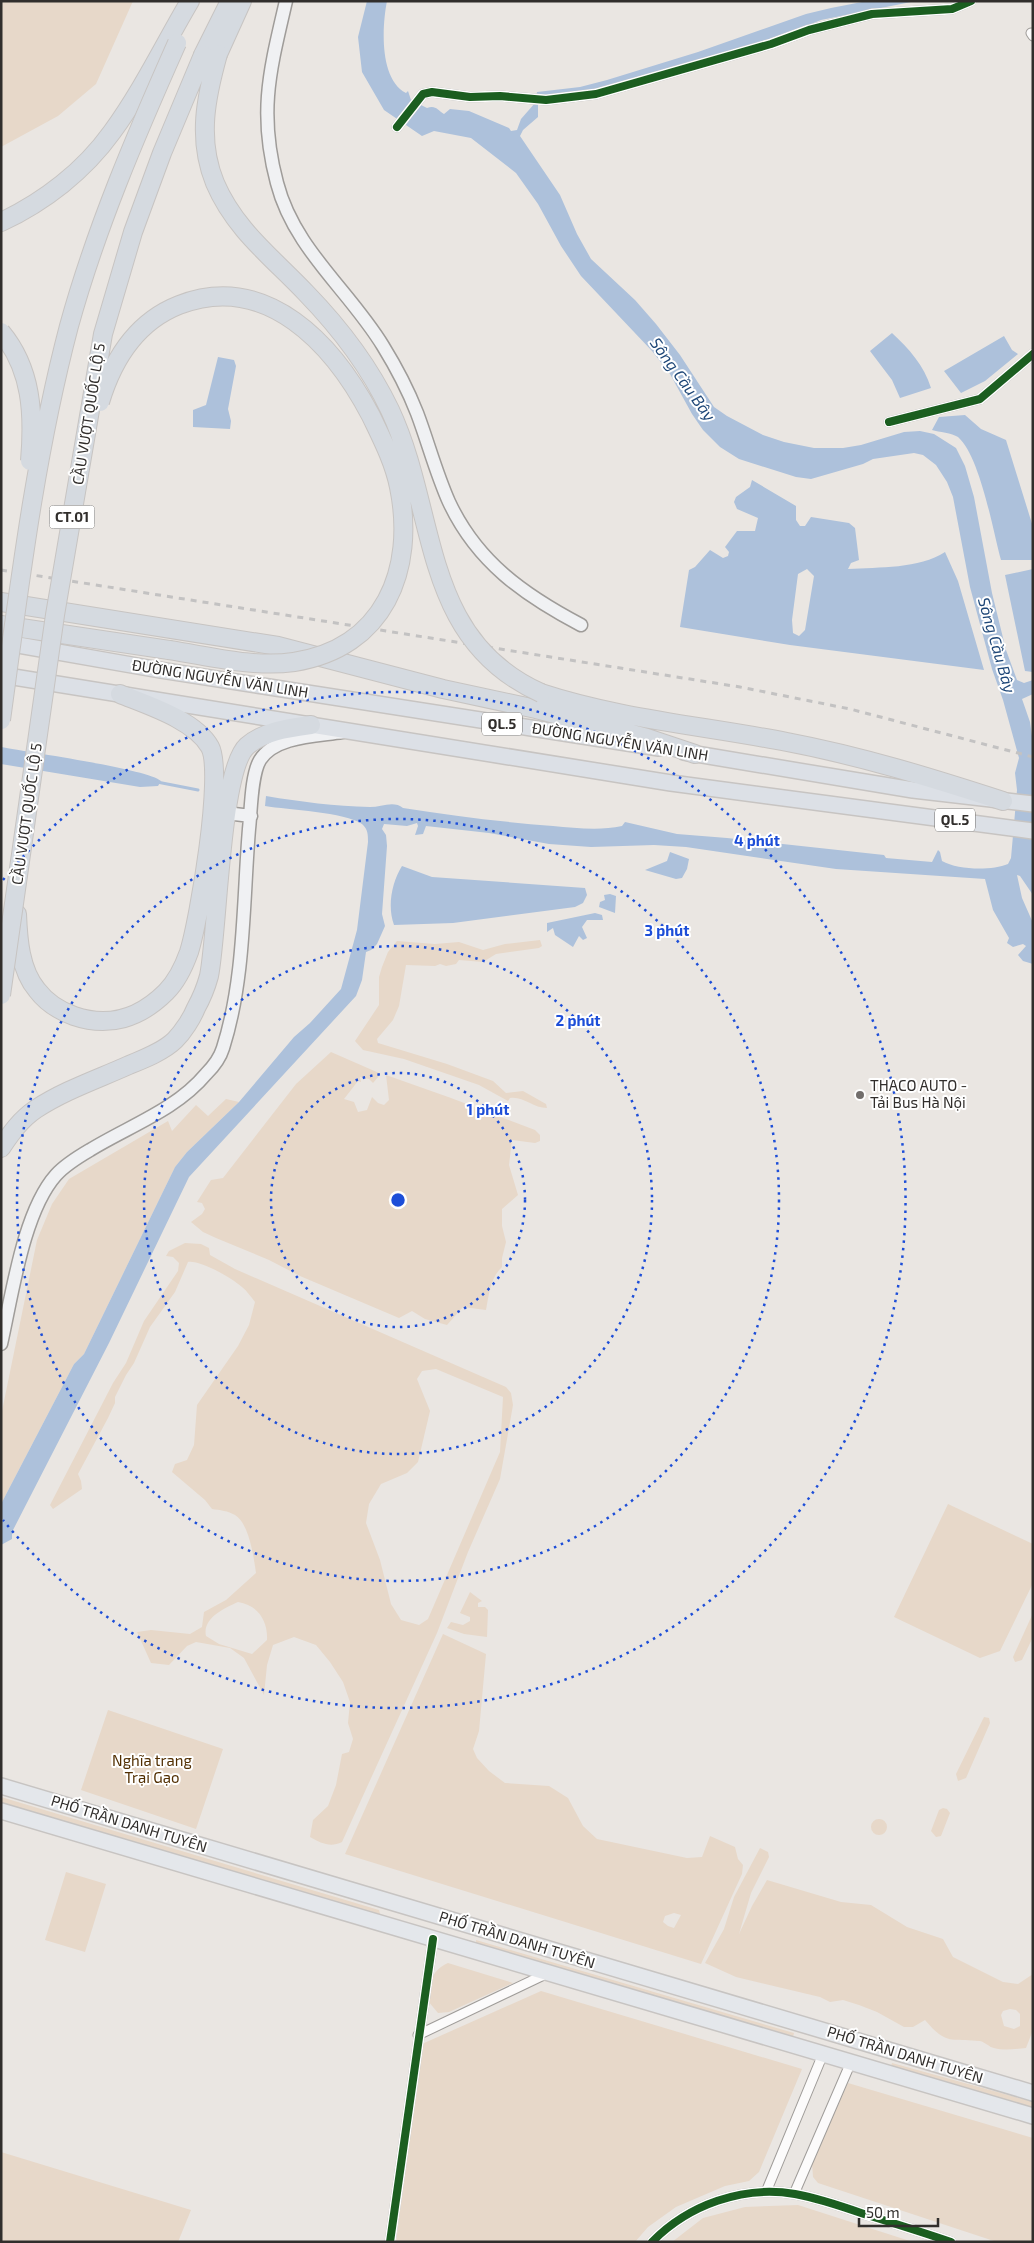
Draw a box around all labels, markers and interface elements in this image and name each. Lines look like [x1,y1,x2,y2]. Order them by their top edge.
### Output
water label: Sông Cầu Bây [646,333,720,425]
street label: CẦU VƯỢT QUỐC LỘ 5 [66,341,109,486]
road number: CT.01 [50,506,94,528]
water label: Sông Cầu Bây [974,595,1020,695]
street label: ĐƯỜNG NGUYỄN VĂN LINH [131,653,310,701]
road number: QL.5 [482,712,522,736]
street label: ĐƯỜNG NGUYỄN VĂN LINH [531,716,710,764]
street label: CẦU VƯỢT QUỐC LỘ 5 [5,742,46,886]
road number: QL.5 [935,808,975,832]
text: 4 phút [734,831,780,849]
text: 3 phút [645,921,689,939]
text: 2 phút [555,1011,601,1029]
place label: THACO AUTO - Tải Bus Hà Nội [870,1076,967,1111]
marker: THACO AUTO - Tải Bus Hà Nội [854,1089,866,1101]
text: 1 phút [467,1100,509,1118]
centre of rings [389,1191,407,1209]
park label: Nghĩa trang Trại Gạo [112,1751,193,1786]
street label: PHỐ TRẦN DANH TUYÊN [49,1789,210,1855]
street label: PHỐ TRẦN DANH TUYÊN [437,1905,598,1971]
street label: PHỐ TRẦN DANH TUYÊN [825,2020,986,2086]
scale bar [859,2196,938,2228]
text: 50 m [866,2203,900,2221]

